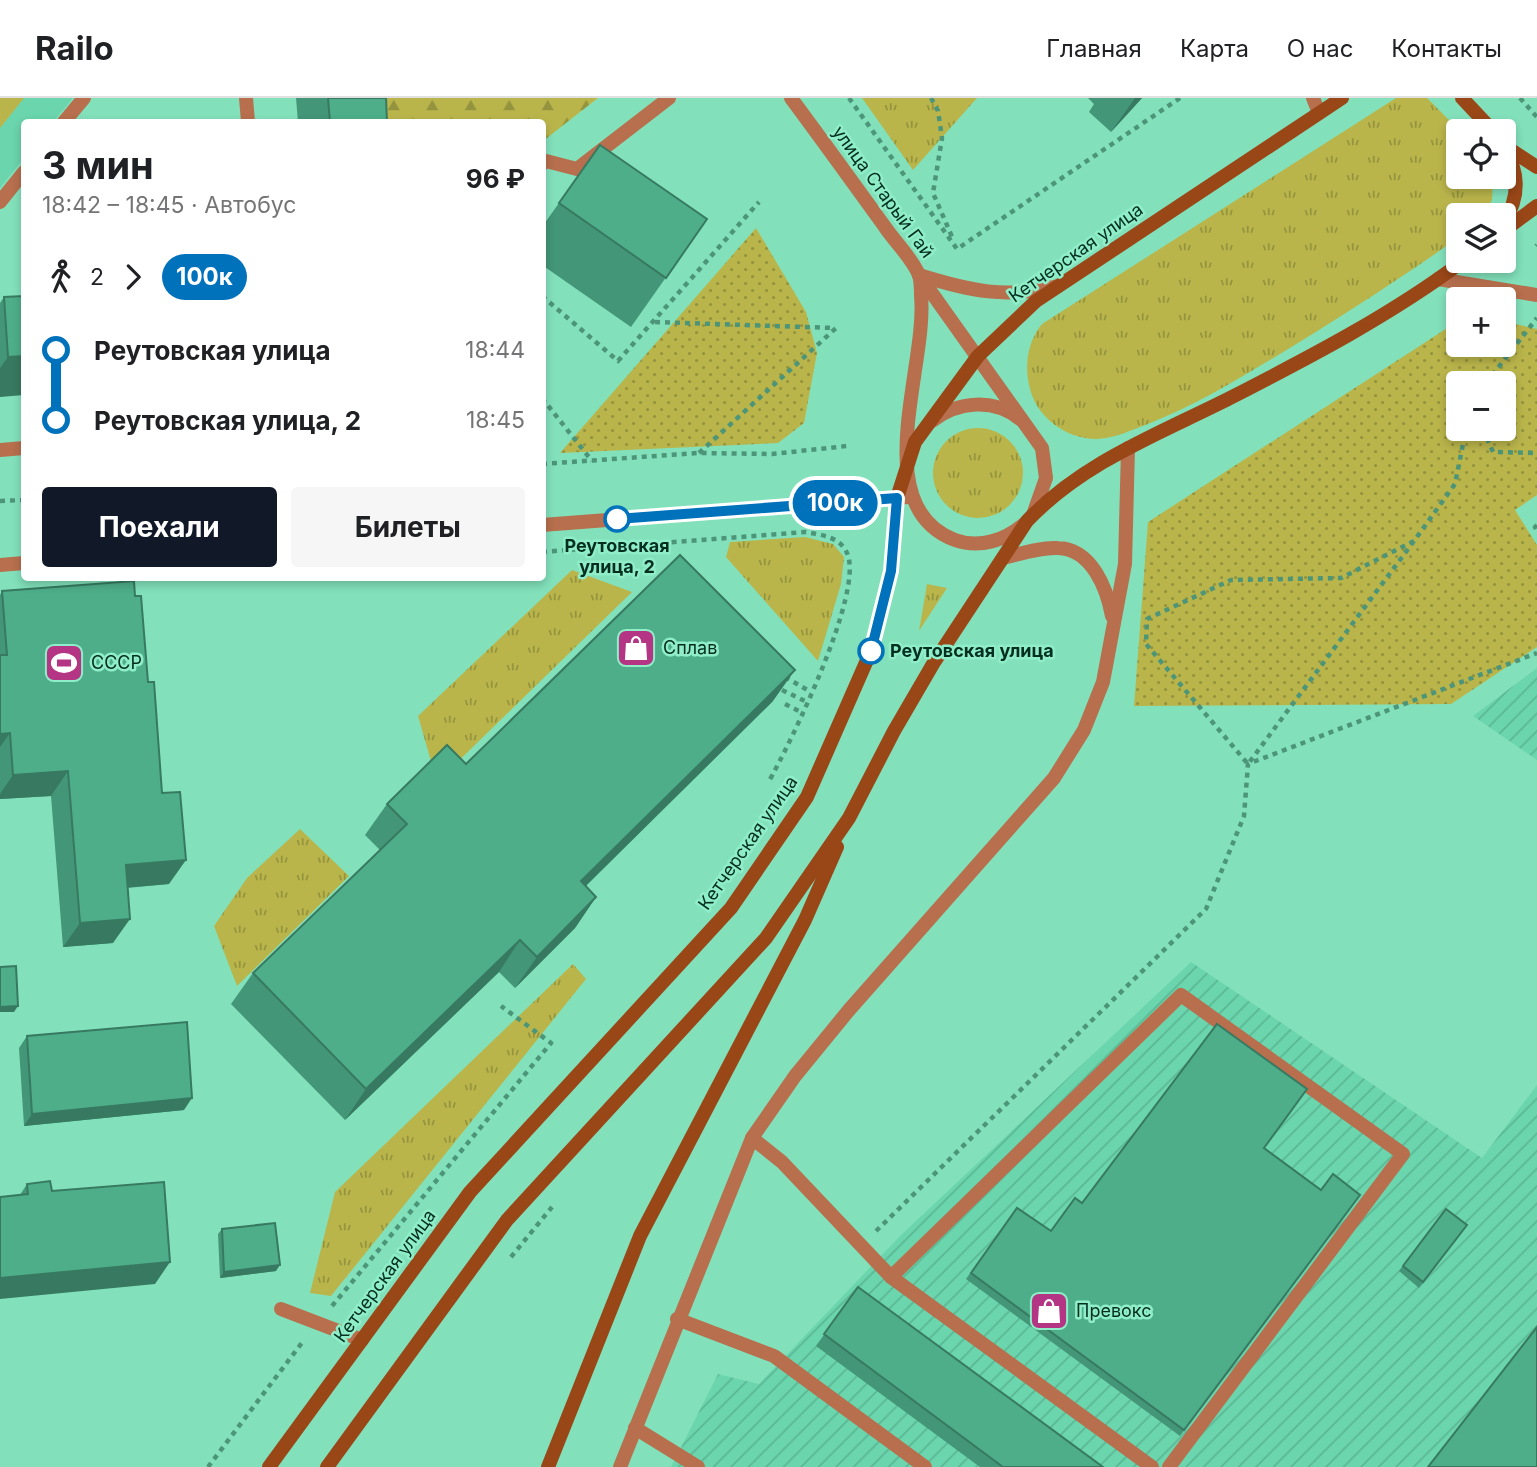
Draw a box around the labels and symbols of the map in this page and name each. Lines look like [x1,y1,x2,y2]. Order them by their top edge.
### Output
street label: улица Старый Гай [829,122,938,262]
street label: Кетчерская улица [1005,199,1147,307]
line badge: 100к [786,480,884,526]
marker: Реутовская улица, 2 [604,506,630,532]
place label: Реутовская улица, 2 [564,535,670,577]
shop icon: Сплав [615,627,657,669]
place label: Сплав [663,637,717,658]
marker: Реутовская улица [858,638,884,664]
place label: Реутовская улица [890,640,1054,661]
sports icon: СССР [43,642,85,684]
place label: СССР [91,652,142,673]
street label: Кетчерская улица [694,772,802,914]
street label: Кетчерская улица [330,1205,440,1346]
shop icon: Превокс [1028,1290,1070,1332]
place label: Превокс [1076,1300,1152,1321]

